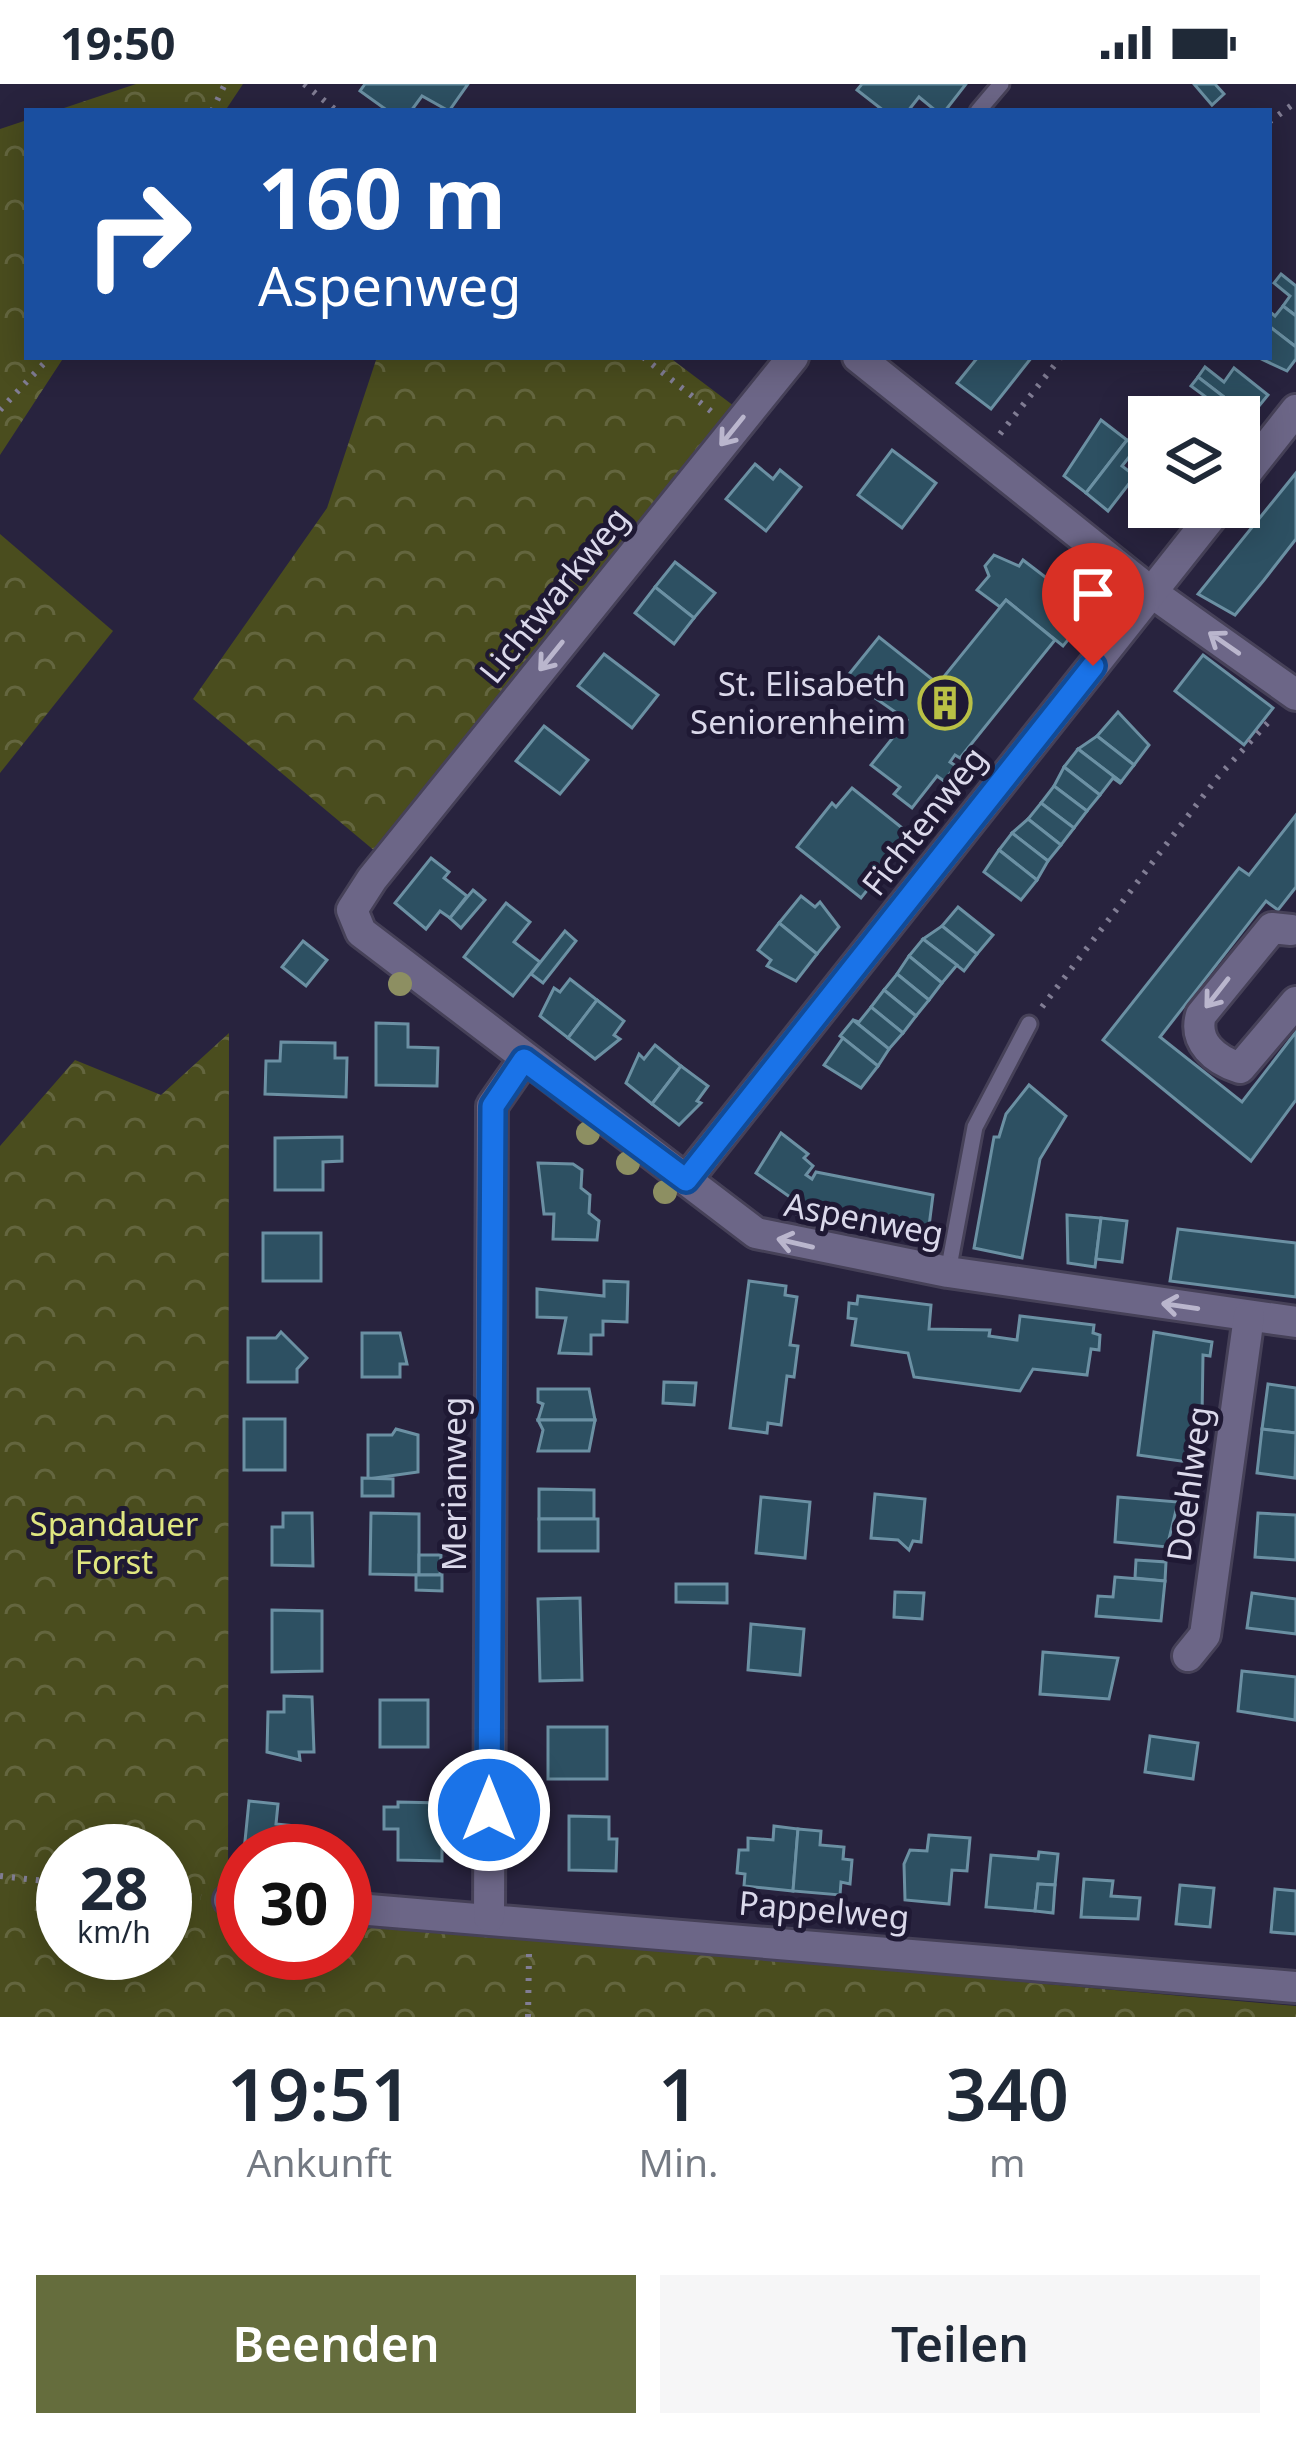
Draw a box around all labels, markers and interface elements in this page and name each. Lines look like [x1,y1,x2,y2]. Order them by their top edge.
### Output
text: 19:50 [60,12,176,73]
text: 160 m [258,139,506,254]
icon: right [60,156,216,312]
text: Aspenweg [258,248,522,322]
map controls [1128,396,1260,528]
button: layers [1128,396,1260,528]
one-way arrow [719,415,746,446]
street label: Lichtwarkweg [469,497,639,692]
pin [1042,543,1144,666]
icon: arrive [1060,561,1126,627]
one-way arrow [1208,631,1241,656]
one-way arrow [538,639,565,671]
place label: St. Elisabeth Seniorenheim [690,661,906,744]
building icon: St. Elisabeth Seniorenheim [917,675,973,731]
street label: Fichtenweg [851,737,996,905]
one-way arrow [1204,977,1231,1009]
street label: Aspenweg [781,1181,947,1256]
one-way arrow [777,1231,815,1254]
one-way arrow [1161,1295,1200,1317]
street label: Merianweg [431,1397,476,1571]
street label: Doehlweg [1155,1403,1222,1565]
park label: Spandauer Forst [30,1501,199,1584]
position arrow [426,1747,552,1873]
speed limit sign: 30 [216,1824,372,1980]
text: 28 [80,1846,148,1928]
street label: Pappelweg [737,1880,911,1939]
text: km/h [77,1911,151,1952]
text: 19:51 [227,2044,412,2142]
text: 1 [658,2044,699,2142]
text: 340 [945,2044,1069,2142]
text: Ankunft [246,2135,392,2188]
text: Min. [639,2135,719,2188]
text: m [989,2135,1025,2188]
button: Beenden [36,2275,636,2413]
button: Teilen [660,2275,1260,2413]

